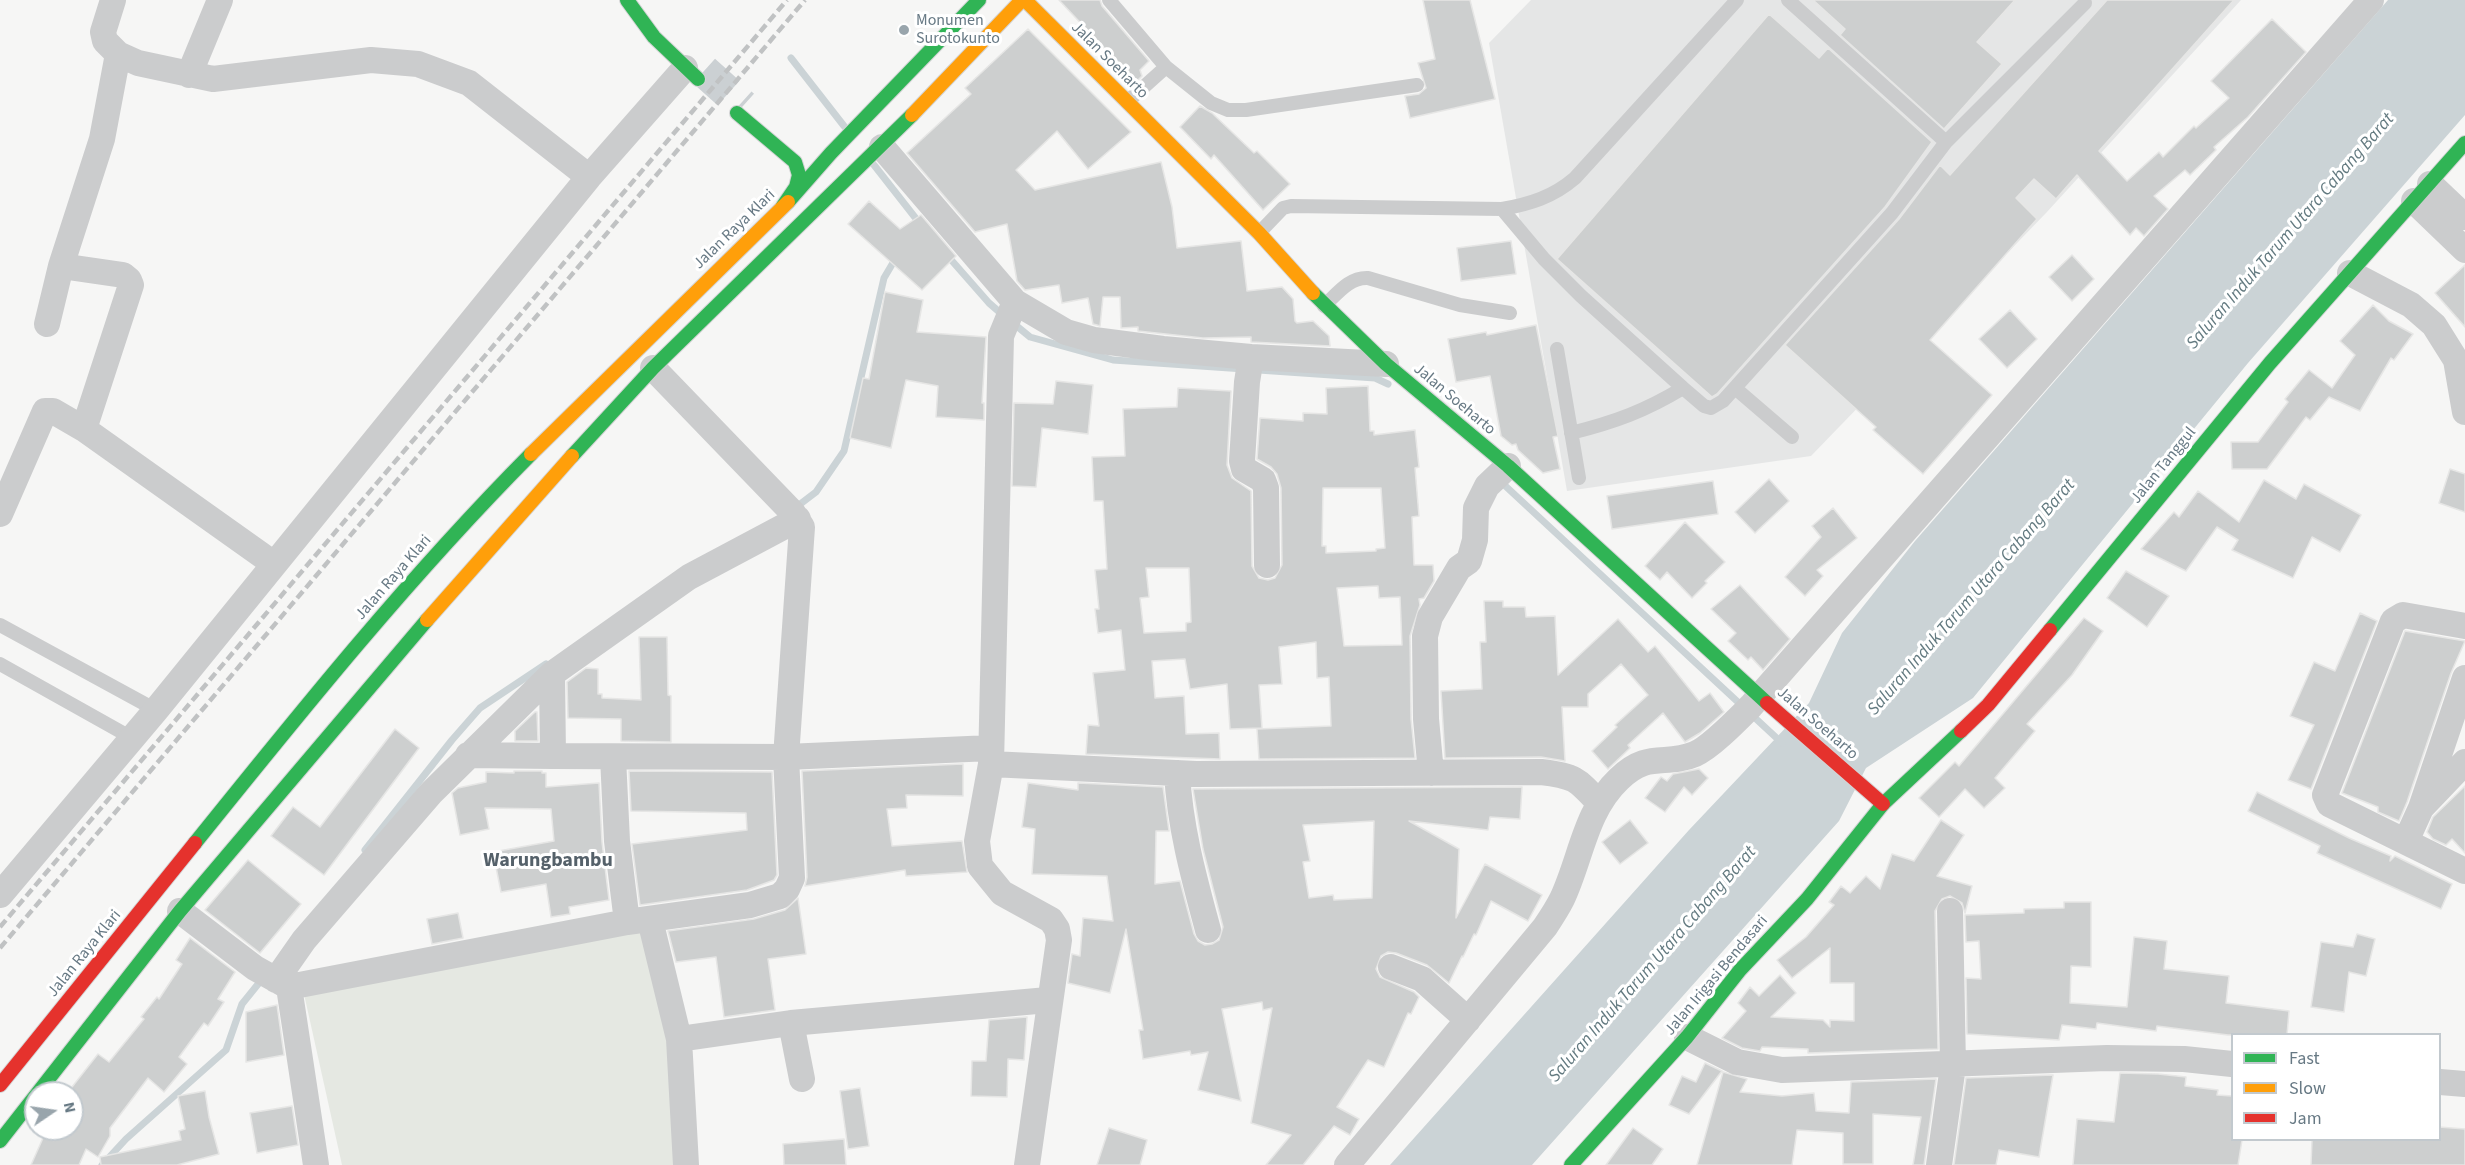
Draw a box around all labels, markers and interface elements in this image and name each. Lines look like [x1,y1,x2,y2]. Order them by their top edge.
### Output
place label: Monumen Surotokunto [916,11,1000,49]
street label: Jalan Soeharto [1066,18,1152,104]
marker: Monumen Surotokunto [897,23,911,37]
water label: Saluran Induk Tarum Utara Cabang Barat [2183,110,2399,354]
street label: Jalan Raya Klari [690,186,780,274]
street label: Jalan Soeharto [1409,360,1499,440]
street label: Jalan Tanggul [2127,424,2201,508]
water label: Saluran Induk Tarum Utara Cabang Barat [1864,476,2080,720]
street label: Jalan Raya Klari [352,532,436,624]
street label: Jalan Soeharto [1773,684,1861,764]
water label: Saluran Induk Tarum Utara Cabang Barat [1545,843,1761,1087]
district label: Warungbambu [483,850,613,874]
street label: Jalan Raya Klari [44,907,126,1001]
street label: Jalan Irigasi Bendasari [1661,912,1773,1040]
legend [2231,1033,2441,1141]
text: Fast [2289,1046,2320,1071]
text: Slow [2289,1076,2326,1101]
north arrow [24,1081,84,1141]
text: N [58,1100,82,1115]
text: Jam [2289,1106,2322,1131]

